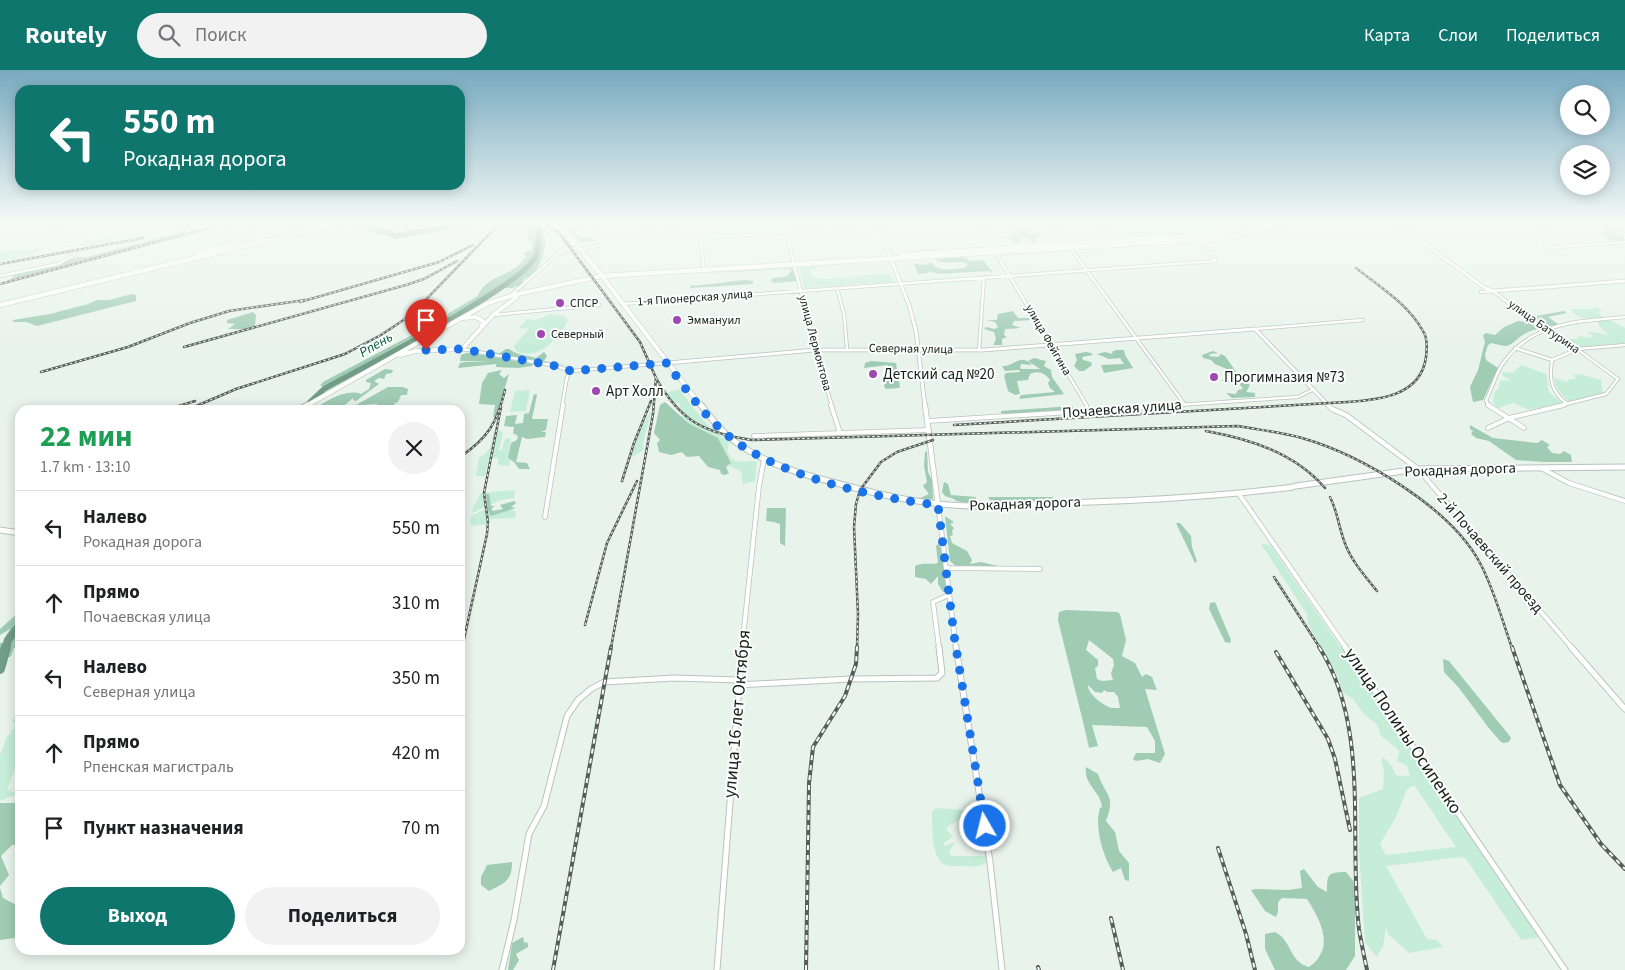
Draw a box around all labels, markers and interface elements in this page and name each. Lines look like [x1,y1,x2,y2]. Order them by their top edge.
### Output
search box [137,13,487,58]
text: Routely [25,18,107,53]
icon: search [155,21,183,49]
text: Поиск [195,22,246,49]
text: Карта [1364,23,1410,48]
text: Слои [1438,23,1478,48]
text: Поделиться [1506,23,1600,48]
map controls [1560,85,1610,195]
button: search [1560,85,1610,135]
text: 550 m [123,97,215,147]
icon: left [40,105,105,170]
text: Рокадная дорога [123,143,287,175]
button: layers [1560,145,1610,195]
street label: 1-я Пионерская улица [637,285,753,311]
street label: улица Лермонтова [794,293,836,393]
place label: СПСР [570,295,598,312]
street label: улица Батурина [1505,296,1583,358]
marker: СПСР [554,297,566,309]
pin [405,299,447,350]
street label: улица Фейгина [1021,301,1075,379]
icon: arrive [412,306,440,334]
place label: Эммануил [687,312,741,329]
marker: Эммануил [671,314,683,326]
place label: Северный [551,326,604,343]
water label: Рпень [356,327,396,363]
marker: Северный [535,328,547,340]
street label: Северная улица [869,340,953,358]
place label: Детский сад №20 [883,364,994,385]
place label: Прогимназия №73 [1224,367,1345,388]
marker: Детский сад №20 [867,368,879,380]
marker: Прогимназия №73 [1208,371,1220,383]
place label: Арт Холл [606,381,664,402]
marker: Арт Холл [590,385,602,397]
street label: Почаевская улица [1061,394,1183,424]
text: 22 мин [40,415,132,458]
button: close [388,422,440,474]
text: 1.7 km · 13:10 [40,456,130,478]
street label: Рокадная дорога [1404,458,1516,482]
street label: 2-й Почаевский проезд [1432,488,1548,618]
street label: Рокадная дорога [969,492,1081,516]
text: Налево [83,504,147,531]
icon: left [40,514,68,542]
text: 550 m [392,515,440,542]
text: Рокадная дорога [83,531,202,553]
text: Прямо [83,579,140,606]
icon: ahead [40,589,68,617]
text: 310 m [392,590,440,617]
text: Почаевская улица [83,606,211,628]
street label: улица 16 лет Октября [717,629,757,799]
street label: улица Полины Осипенко [1338,643,1468,819]
text: Налево [83,654,147,681]
icon: left [40,664,68,692]
text: 350 m [392,665,440,692]
text: Северная улица [83,681,195,703]
text: Прямо [83,729,140,756]
icon: ahead [40,739,68,767]
text: 420 m [392,740,440,767]
text: Рпенская магистраль [83,756,234,778]
position arrow [958,799,1010,851]
icon: arrive [40,814,68,842]
text: Пункт назначения [83,815,244,842]
text: 70 m [402,815,440,842]
button: Выход [40,887,235,945]
button: Поделиться [245,887,440,945]

